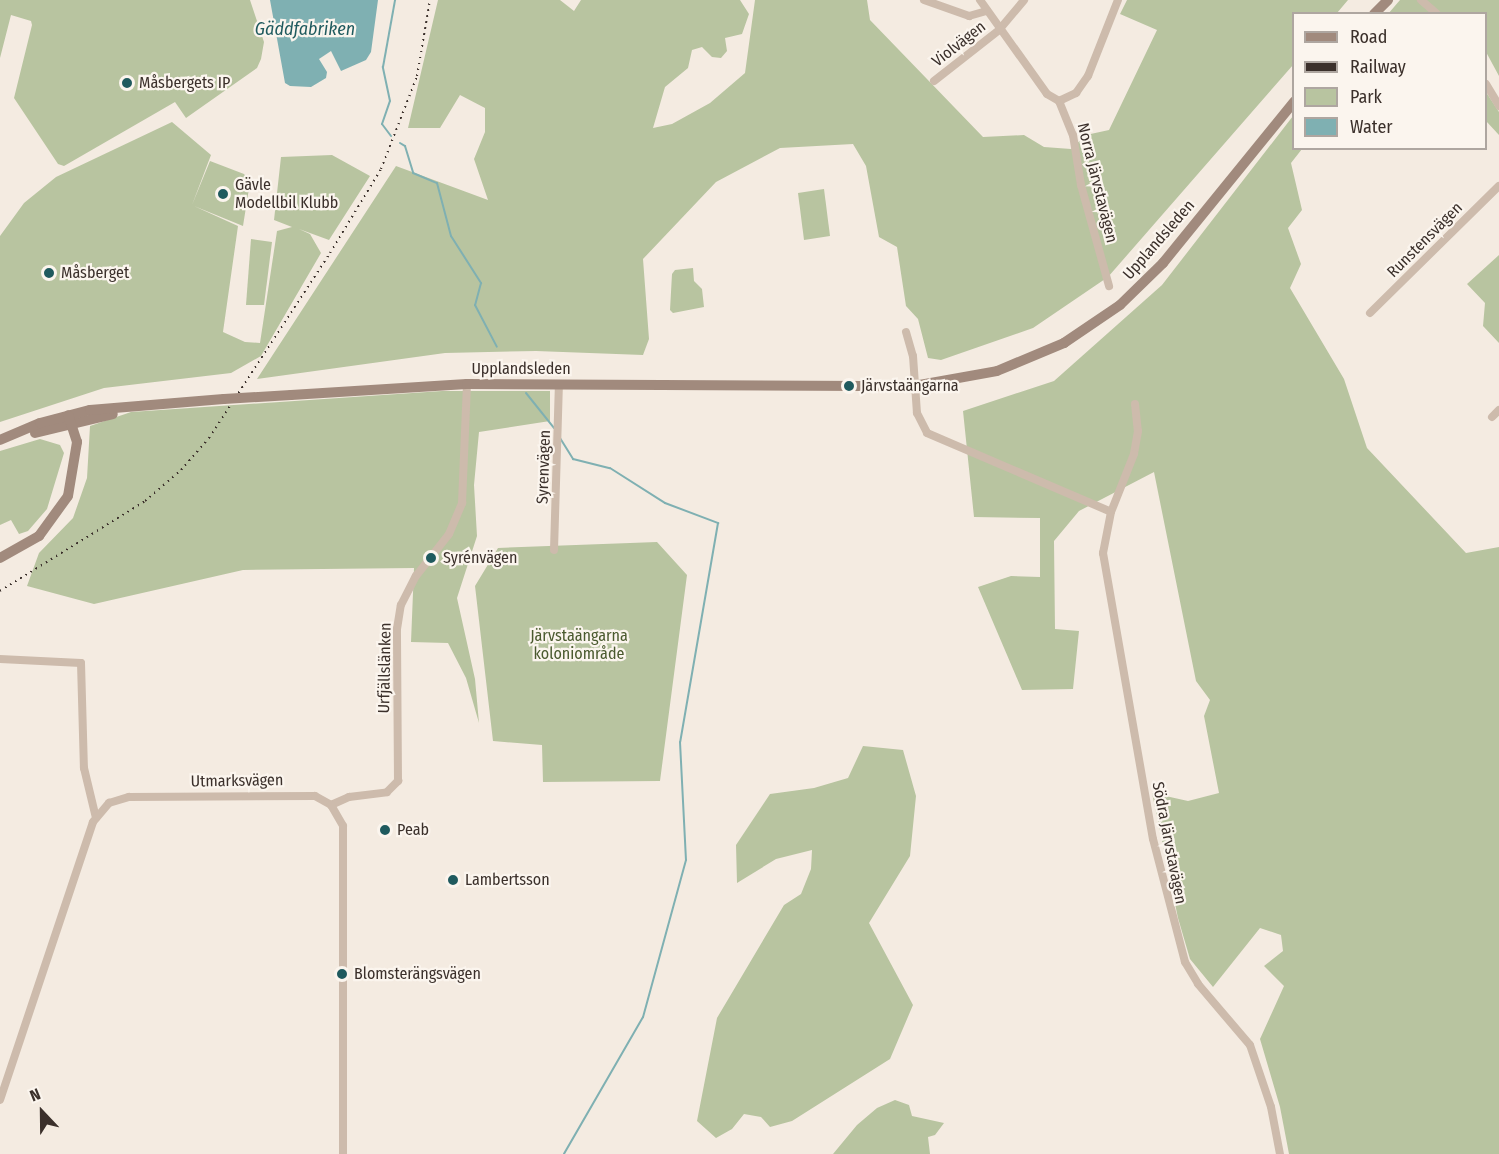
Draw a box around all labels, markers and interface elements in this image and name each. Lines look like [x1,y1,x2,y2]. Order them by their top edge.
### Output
legend [1292,12,1487,150]
street label: Violvägen [928,17,990,71]
water label: Gäddfabriken [255,18,355,40]
text: Road [1350,26,1387,48]
text: Railway [1350,56,1406,78]
place label: Måsbergets IP [139,73,230,93]
marker: Måsbergets IP [120,76,134,90]
text: Park [1350,86,1382,108]
text: Water [1350,116,1393,138]
street label: Norra Järvstavägen [1073,121,1121,245]
place label: Gävle Modellbil Klubb [235,175,338,213]
marker: Gävle Modellbil Klubb [216,187,230,201]
street label: Upplandsleden [1119,196,1199,284]
street label: Runstensvägen [1383,198,1467,282]
place label: Måsberget [61,263,129,283]
marker: Måsberget [42,266,56,280]
street label: Upplandsleden [471,359,571,379]
place label: Järvstaängarna [861,376,959,396]
marker: Järvstaängarna [842,379,856,393]
street label: Syrenvägen [533,429,555,505]
place label: Syrénvägen [443,548,517,568]
marker: Syrénvägen [424,551,438,565]
street label: Urfjällslänken [375,622,395,714]
park label: Järvstaängarna koloniområde [530,626,628,664]
street label: Utmarksvägen [191,771,283,791]
street label: Södra Järvstavägen [1148,780,1190,906]
place label: Peab [397,820,429,840]
marker: Peab [378,823,392,837]
place label: Lambertsson [465,870,550,890]
marker: Lambertsson [446,873,460,887]
place label: Blomsterängsvägen [354,964,481,984]
marker: Blomsterängsvägen [335,967,349,981]
north arrow [12,1082,72,1142]
text: N [27,1084,43,1105]

